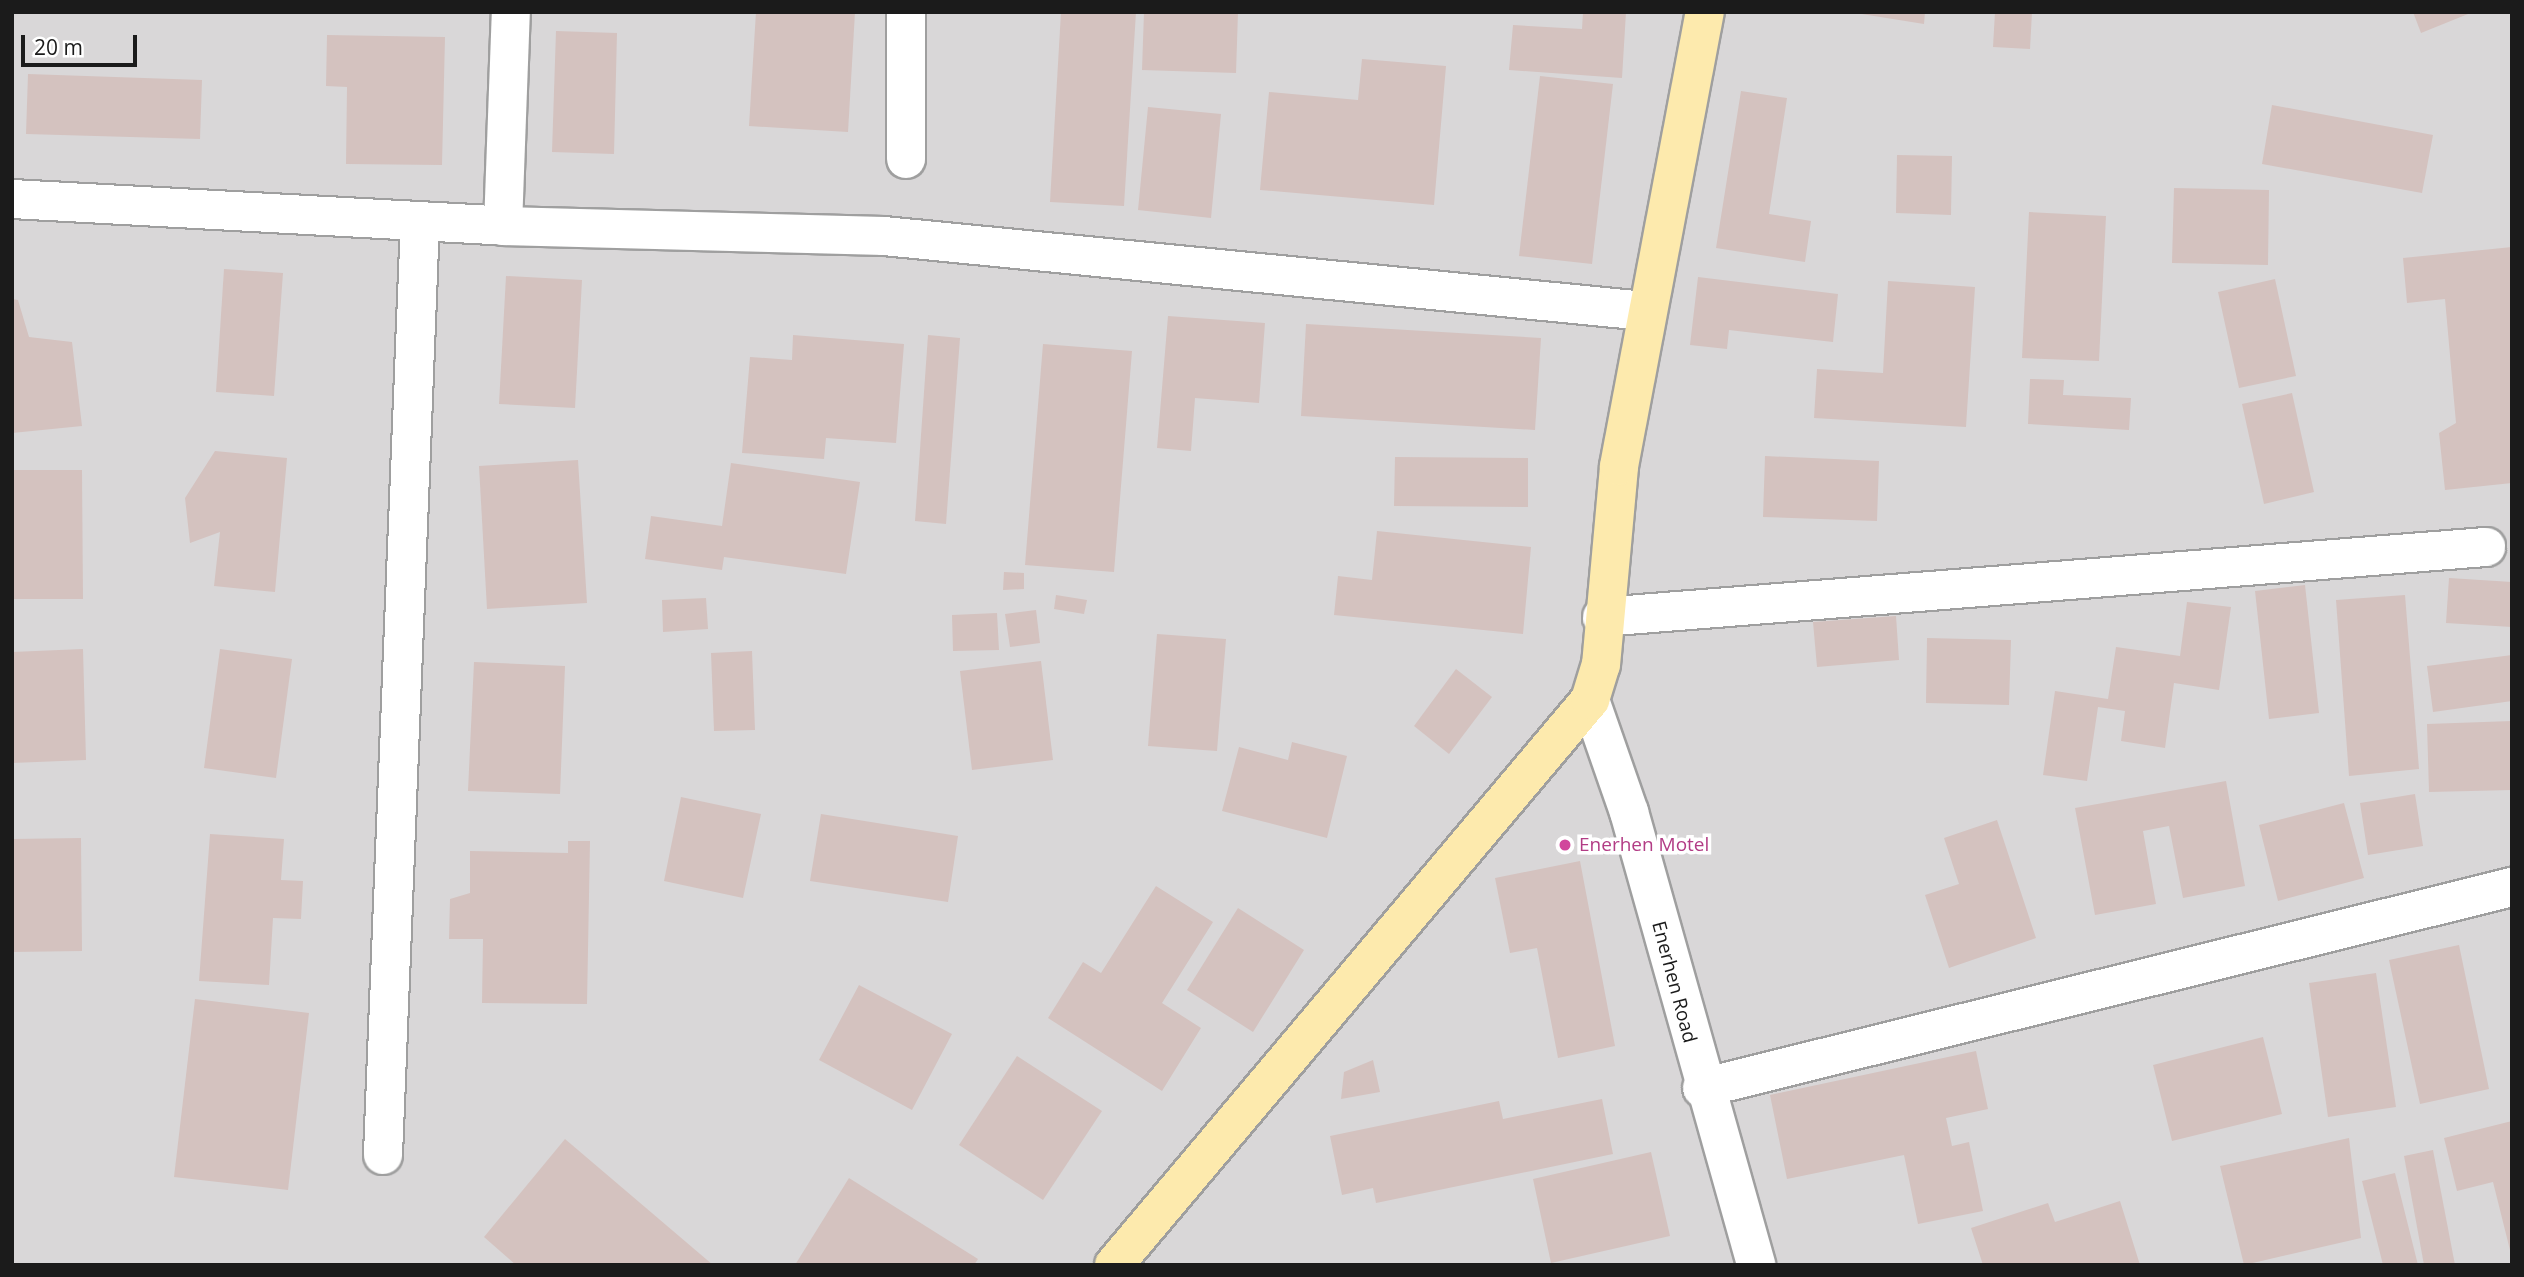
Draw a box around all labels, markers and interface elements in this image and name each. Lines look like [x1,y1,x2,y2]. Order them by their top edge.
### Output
scale bar [24,21,140,65]
text: 20 m [34,33,83,61]
place label: Enerhen Motel [1579,834,1709,856]
marker: Enerhen Motel [1557,837,1573,853]
street label: Enerhen Road [1647,919,1701,1045]

